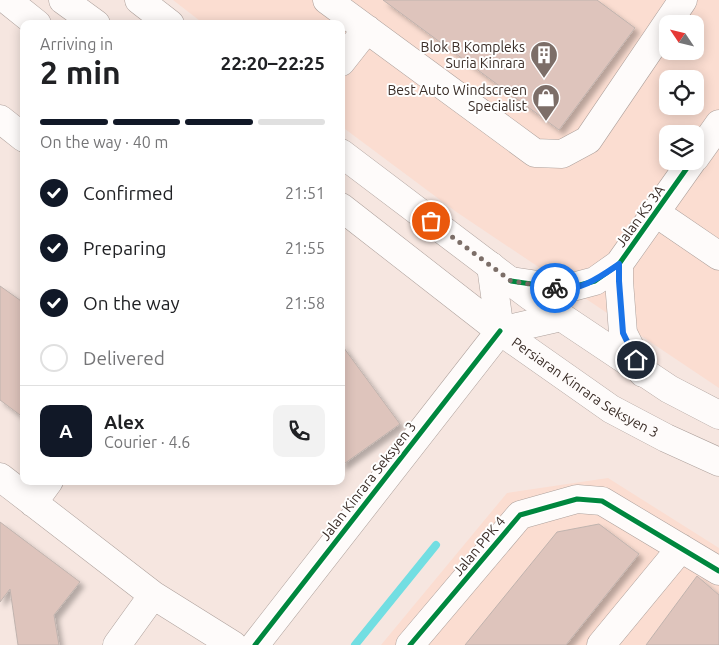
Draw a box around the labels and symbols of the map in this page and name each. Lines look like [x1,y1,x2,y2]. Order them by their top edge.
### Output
north arrow [659,15,704,60]
place label: Blok B Kompleks Suria Kinrara [421,39,525,71]
building icon: Blok B Kompleks Suria Kinrara [529,40,559,79]
place label: Best Auto Windscreen Specialist [387,82,527,114]
shop icon: Best Auto Windscreen Specialist [531,83,561,122]
street label: Jalan KS 3A [612,182,668,250]
pin [410,200,452,242]
courier [530,263,580,313]
street label: Persiaran Kinrara Seksyen 3 [509,334,661,441]
pin [615,339,657,381]
street label: Jalan Kinrara Seksyen 3 [317,418,419,544]
street label: Jalan PPK 4 [450,513,509,579]

